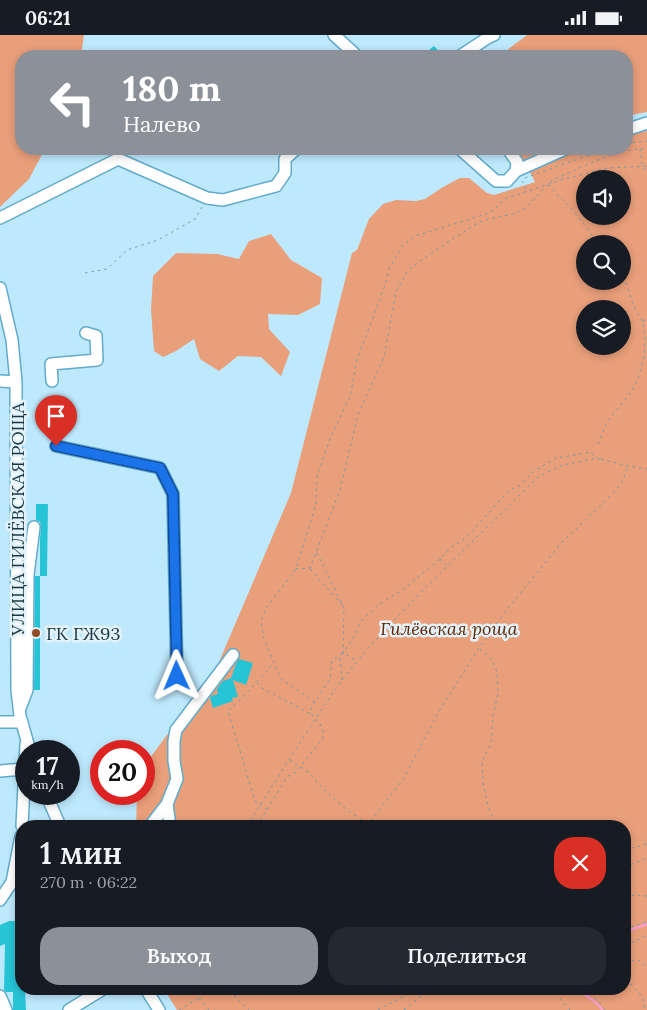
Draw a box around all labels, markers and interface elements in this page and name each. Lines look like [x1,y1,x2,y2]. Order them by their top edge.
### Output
text: 06:21 [25,6,71,30]
text: 180 m [123,66,221,111]
icon: left [40,70,105,135]
text: Налево [123,110,201,138]
map controls [576,170,631,355]
button: sound [576,170,631,225]
button: search [576,235,631,290]
button: layers [576,300,631,355]
pin [35,395,77,446]
street label: УЛИЦА ГИЛЁВСКАЯ РОЩА [6,401,29,637]
icon: arrive [42,402,70,430]
park label: Гилёвская роща [380,617,518,640]
place label: ГК ГЖ93 [46,622,121,645]
marker: ГК ГЖ93 [30,627,42,639]
position arrow [150,649,202,701]
speed limit sign: 20 [90,740,155,805]
text: 17 [37,750,58,782]
text: km/h [31,777,64,792]
text: 1 мин [40,834,122,872]
button: close [554,837,606,889]
text: 270 m · 06:22 [40,872,137,892]
button: Выход [40,927,318,985]
button: Поделиться [328,927,606,985]

